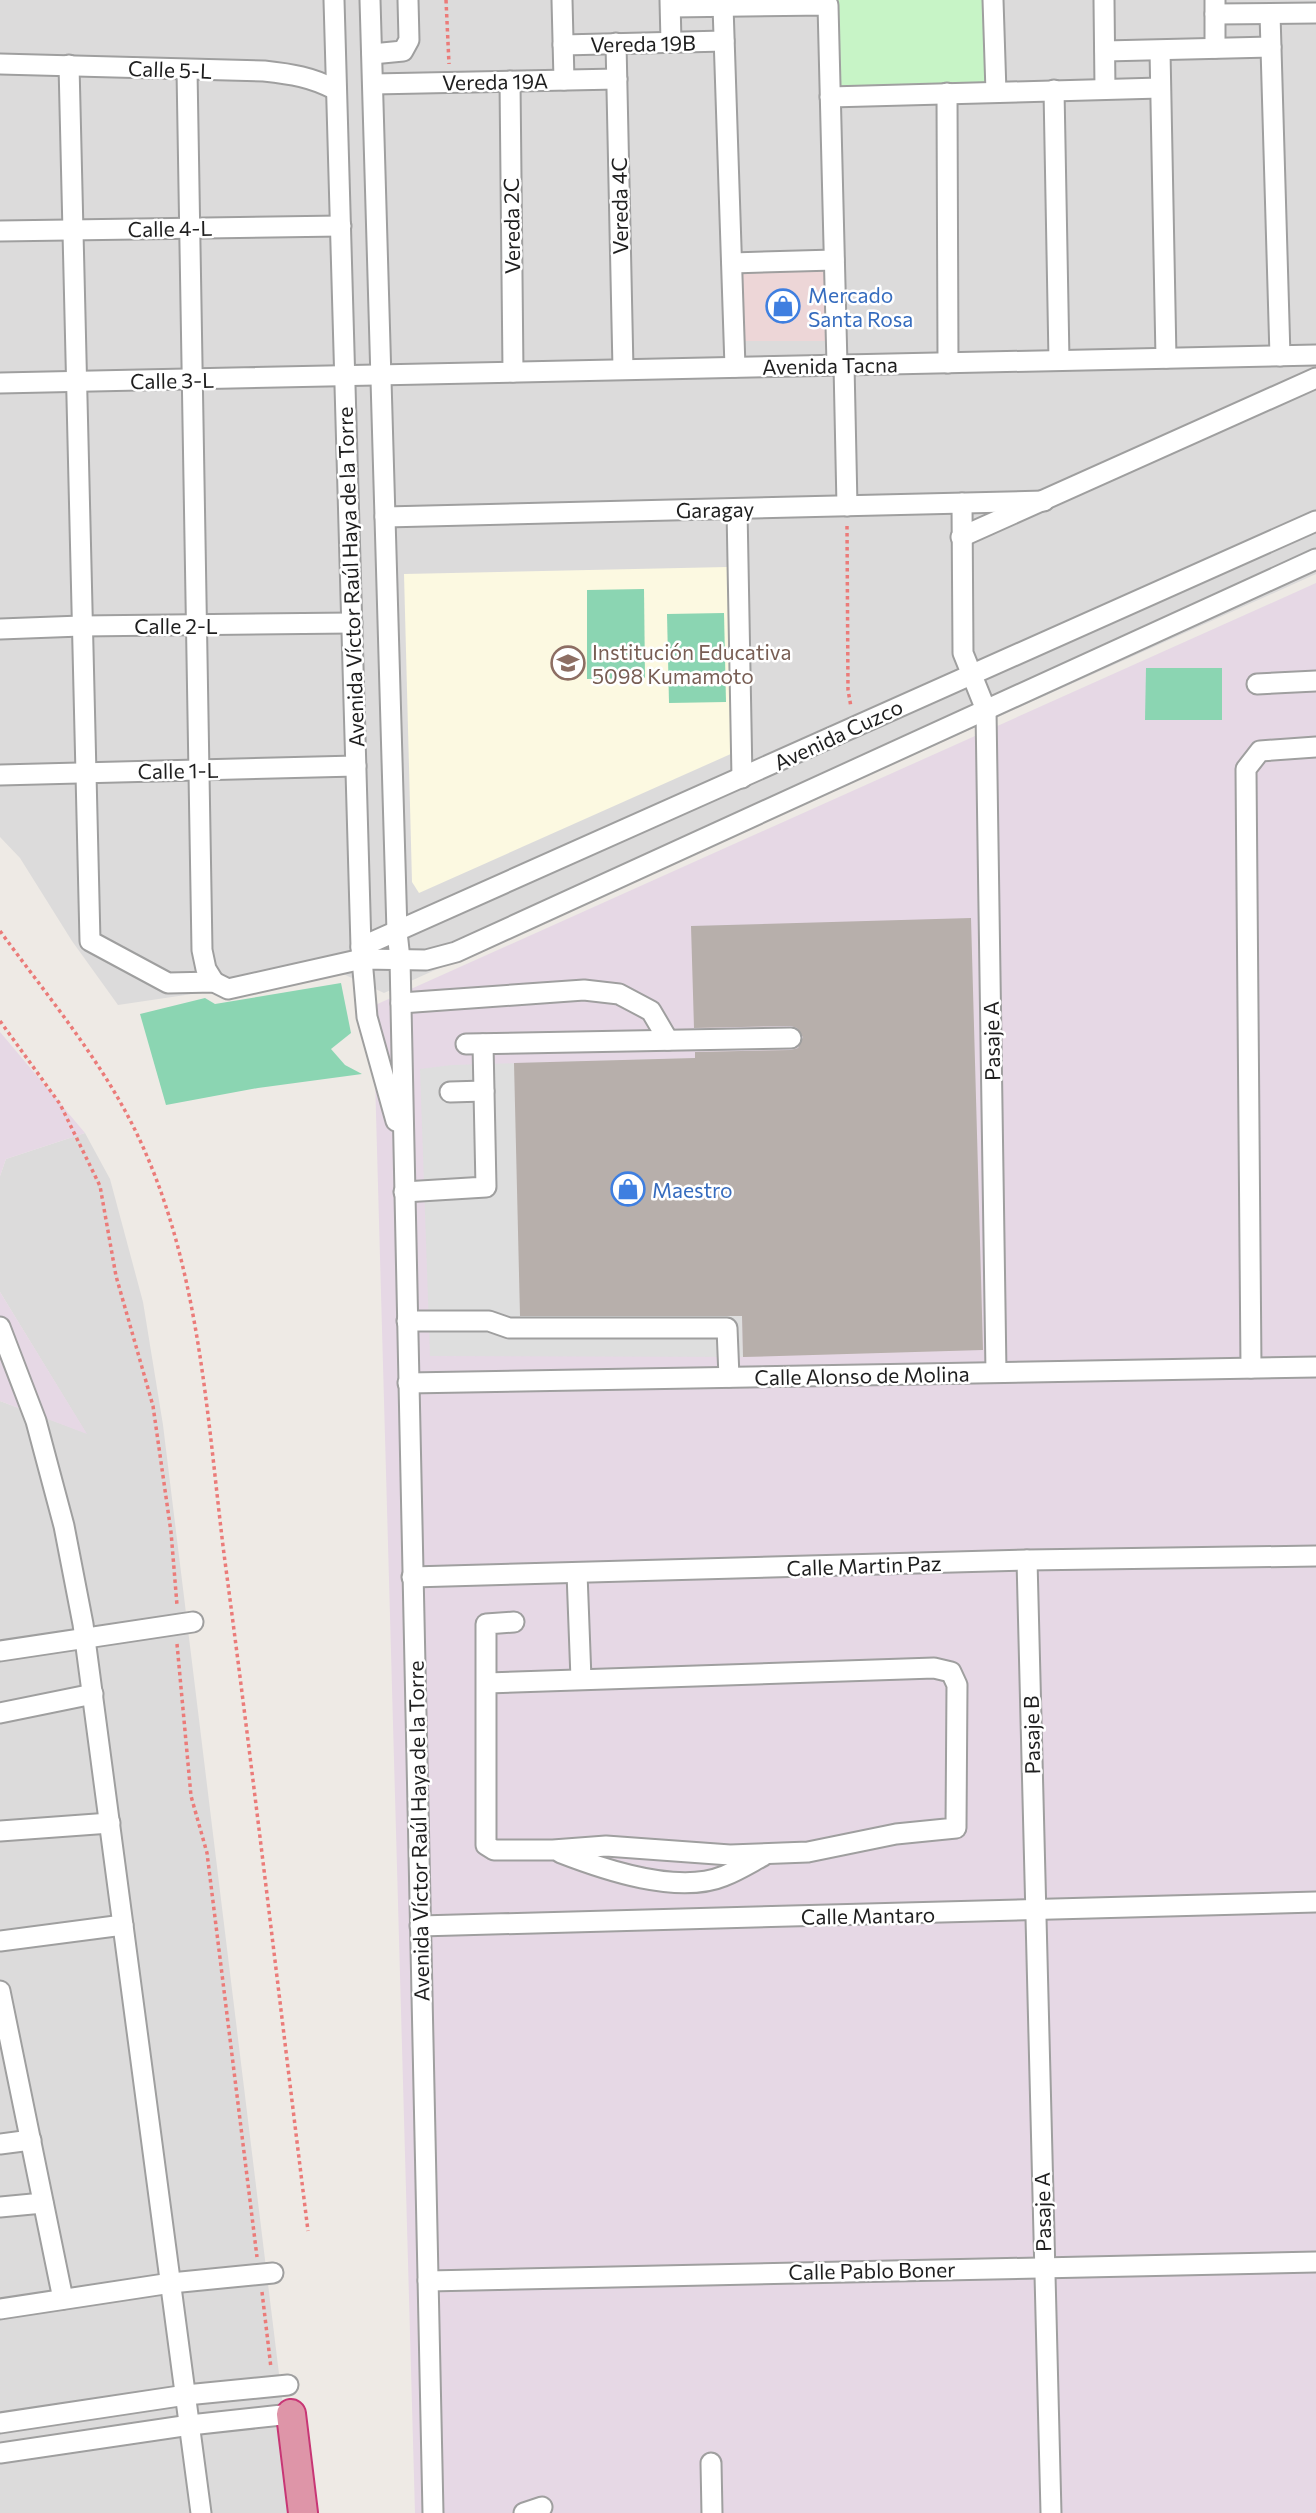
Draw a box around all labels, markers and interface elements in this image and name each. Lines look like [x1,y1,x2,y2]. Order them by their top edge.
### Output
street label: Vereda 19B [590,30,696,56]
street label: Calle 5-L [128,55,212,83]
street label: Vereda 19A [442,68,548,94]
street label: Vereda 4C [606,157,632,255]
street label: Vereda 2C [498,178,524,274]
street label: Calle 4-L [127,215,213,241]
place label: Mercado Santa Rosa [808,282,913,331]
shop icon: Mercado Santa Rosa [764,287,802,325]
street label: Avenida Tacna [762,351,898,379]
street label: Calle 3-L [130,367,214,393]
street label: Avenida Víctor Raúl Haya de la Torre [332,406,368,748]
street label: Garagay [676,496,755,522]
street label: Calle 2-L [134,613,218,638]
place label: Institución Educativa 5098 Kumamoto [592,639,791,688]
school or university icon: Institución Educativa 5098 Kumamoto [549,644,587,682]
street label: Avenida Cuzco [770,693,906,775]
street label: Calle 1-L [137,757,219,783]
street label: Pasaje A [978,1001,1004,1081]
shop icon: Maestro [609,1170,647,1208]
place label: Maestro [652,1177,733,1202]
street label: Calle Alonso de Molina [754,1361,970,1389]
street label: Calle Martin Paz [786,1550,942,1580]
street label: Avenida Víctor Raúl Haya de la Torre [403,1660,433,2002]
street label: Pasaje B [1018,1695,1044,1775]
street label: Calle Mantaro [801,1901,935,1929]
street label: Pasaje A [1029,2172,1055,2252]
street label: Calle Pablo Boner [788,2256,956,2284]

